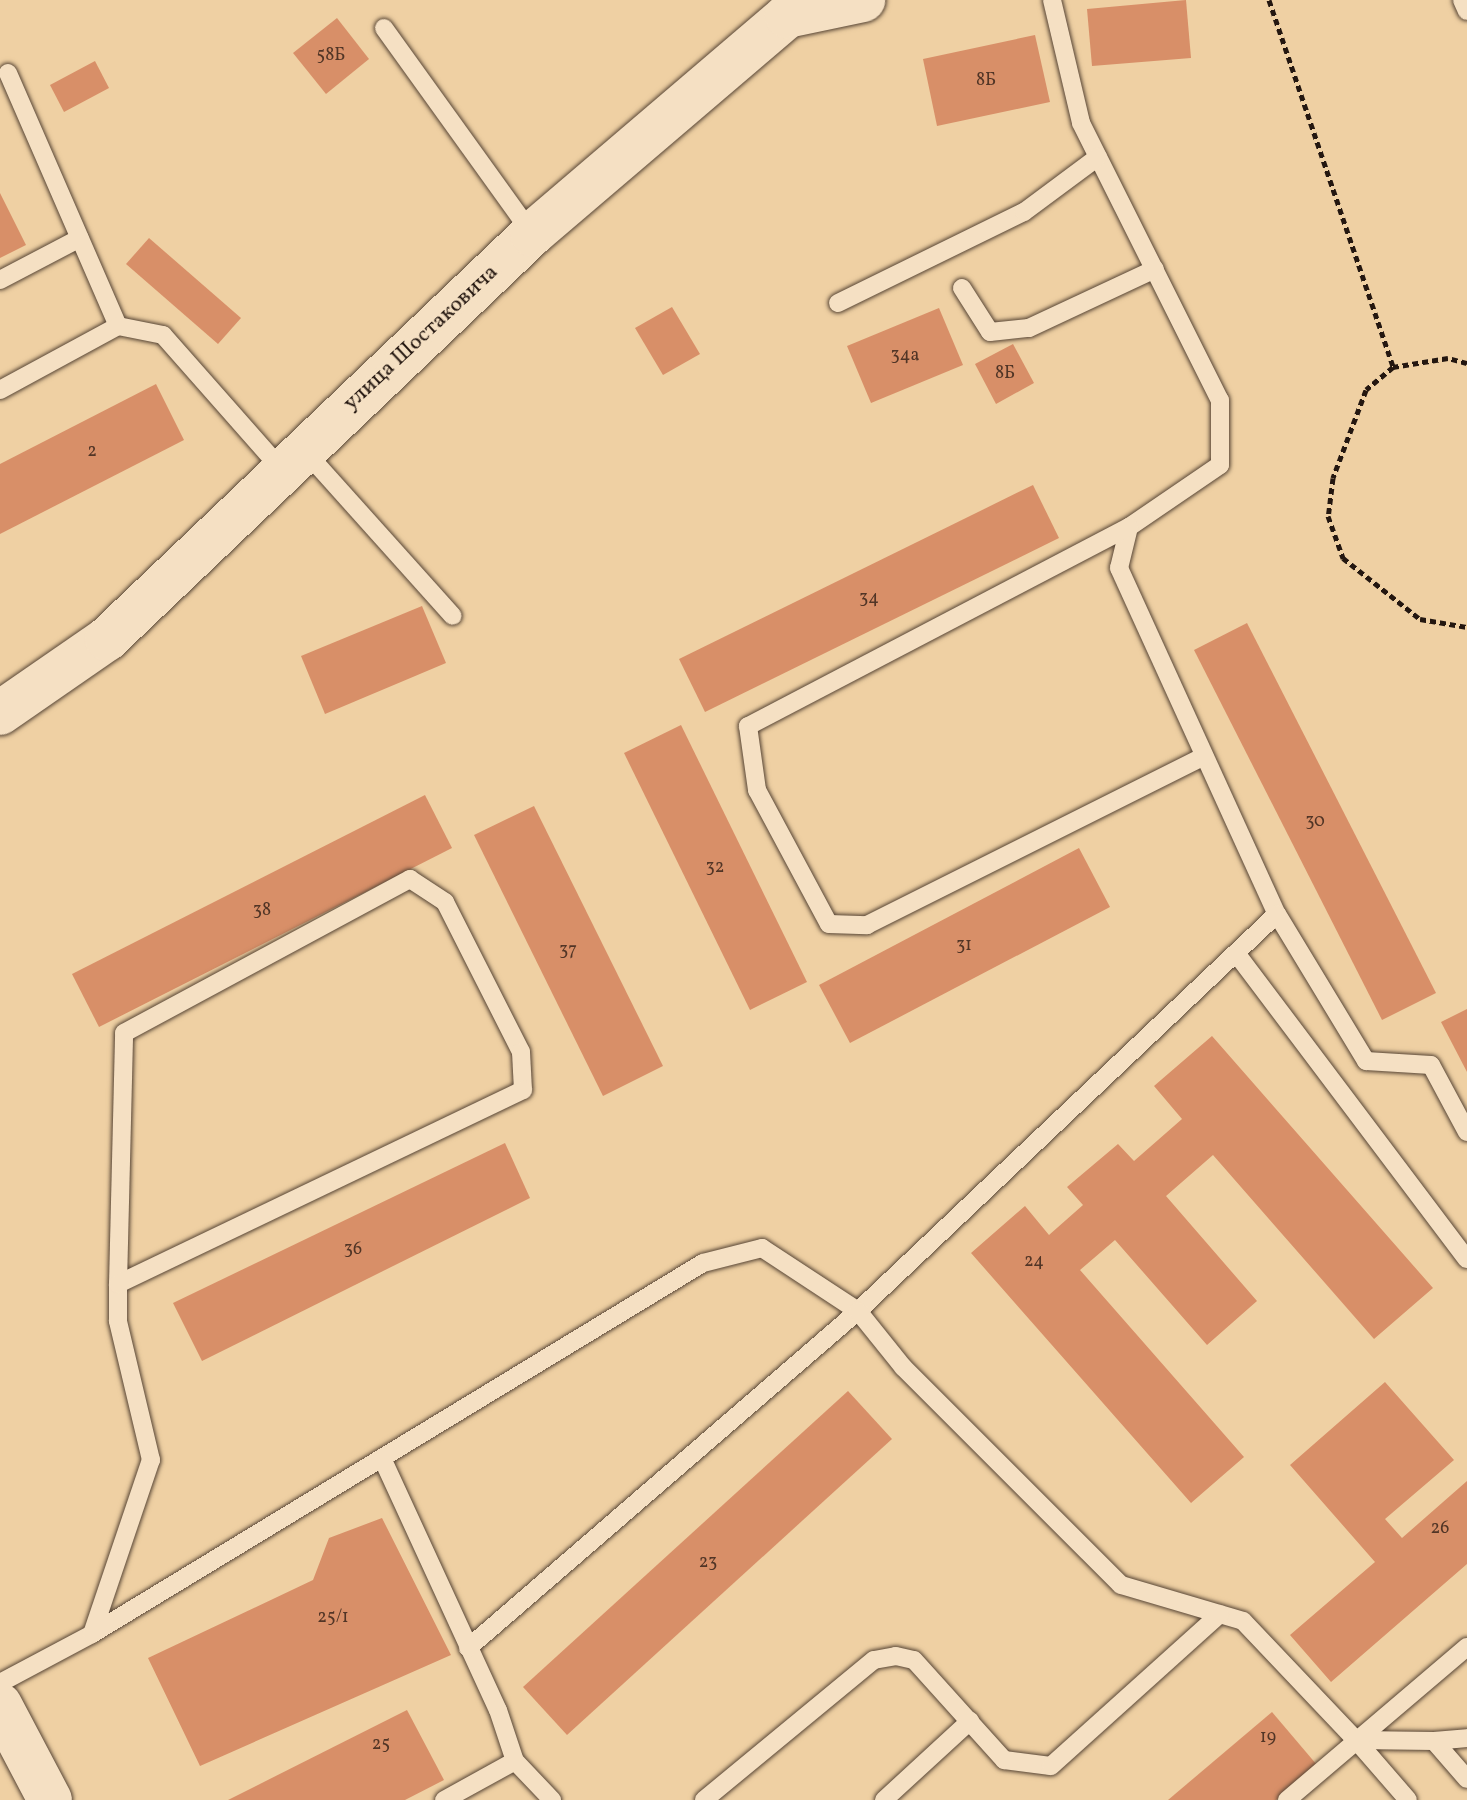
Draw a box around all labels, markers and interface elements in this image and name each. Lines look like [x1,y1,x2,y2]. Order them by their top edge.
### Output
house number: 58Б [317,45,345,67]
house number: 8Б [976,70,996,92]
street label: улица Шостаковича [338,259,504,417]
house number: 34а [891,345,919,367]
house number: 8Б [995,363,1015,385]
house number: 2 [87,441,97,463]
house number: 34 [859,588,879,610]
house number: 30 [1305,811,1325,833]
house number: 32 [706,857,724,879]
house number: 38 [253,900,271,922]
house number: 31 [956,935,972,957]
house number: 37 [559,940,577,962]
house number: 36 [344,1239,362,1261]
house number: 24 [1024,1251,1044,1273]
house number: 26 [1431,1518,1449,1540]
house number: 23 [699,1552,717,1574]
house number: 25/1 [317,1607,349,1629]
house number: 19 [1260,1727,1276,1749]
house number: 25 [372,1734,390,1756]

